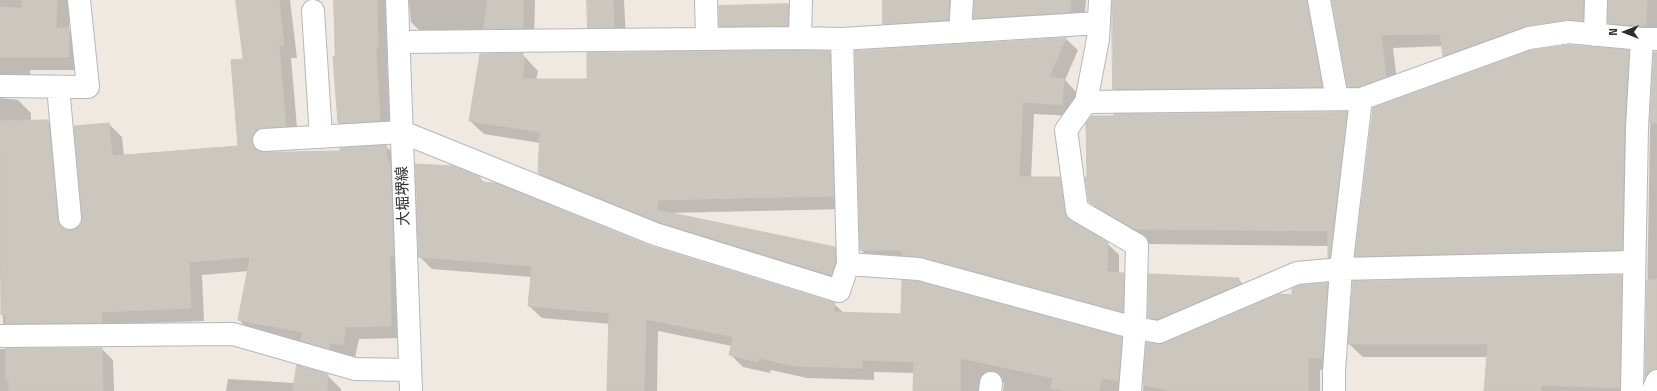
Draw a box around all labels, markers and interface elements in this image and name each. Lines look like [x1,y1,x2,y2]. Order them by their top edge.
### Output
north arrow [1605,12,1645,52]
text: N [1605,28,1621,36]
street label: 大堀堺線 [394,166,414,226]

